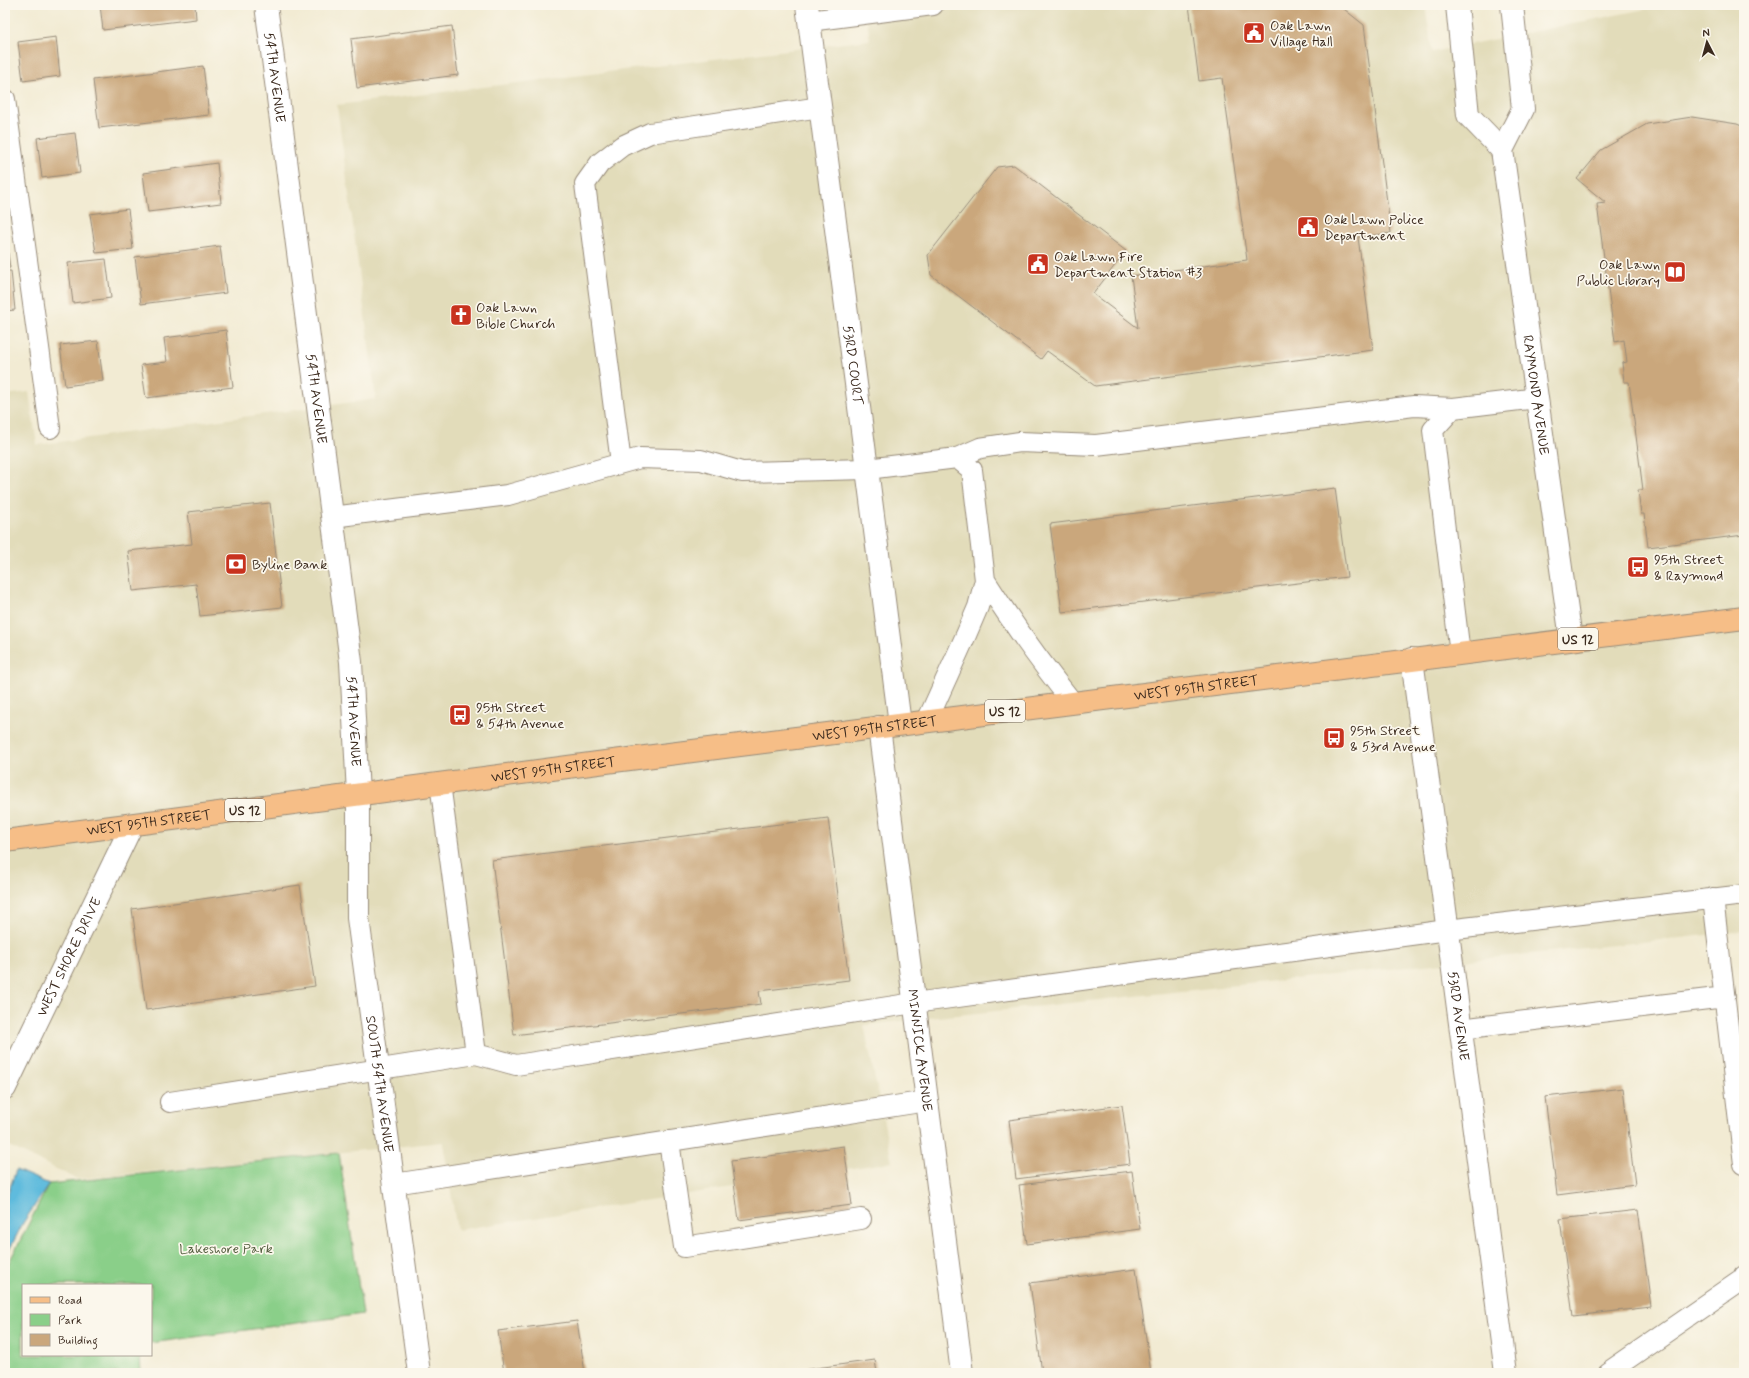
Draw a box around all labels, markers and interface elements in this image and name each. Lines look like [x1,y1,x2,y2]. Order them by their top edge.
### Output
place label: Oak Lawn Village Hall [1270,17,1333,51]
public building icon: Oak Lawn Village Hall [1241,20,1267,46]
north arrow [1687,22,1727,62]
text: N [1702,26,1710,40]
street label: 54TH AVENUE [260,31,289,124]
place label: Oak Lawn Police Department [1324,211,1424,245]
public building icon: Oak Lawn Police Department [1295,214,1321,240]
place label: Oak Lawn Fire Department Station #3 [1054,248,1202,282]
public building icon: Oak Lawn Fire Department Station #3 [1025,251,1051,277]
place label: Oak Lawn Public Library [1577,256,1660,290]
library icon: Oak Lawn Public Library [1662,259,1688,285]
place label: Oak Lawn Bible Church [476,299,556,333]
church icon: Oak Lawn Bible Church [448,302,474,328]
street label: 53RD COURT [839,324,867,406]
street label: RAYMOND AVENUE [1518,334,1553,456]
street label: 54TH AVENUE [301,353,331,445]
bank icon: Byline Bank [223,551,249,577]
place label: 95th Street & Raymond [1654,551,1725,585]
bus stop icon: 95th Street & Raymond [1625,554,1651,580]
place label: Byline Bank [252,556,327,574]
road number: US 12 [1558,628,1598,650]
street label: WEST 95TH STREET [1133,671,1260,705]
street label: 54TH AVENUE [342,676,365,767]
place label: 95th Street & 54th Avenue [476,699,564,733]
road number: US 12 [985,700,1025,722]
bus stop icon: 95th Street & 54th Avenue [447,702,473,728]
street label: WEST 95TH STREET [811,712,938,746]
place label: 95th Street & 53rd Avenue [1350,722,1436,756]
bus stop icon: 95th Street & 53rd Avenue [1321,725,1347,751]
street label: WEST 95TH STREET [490,753,617,787]
road number: US 12 [225,799,265,821]
street label: WEST 95TH STREET [85,806,212,840]
street label: WEST SHORE DRIVE [33,894,106,1019]
street label: 53RD AVENUE [1443,970,1473,1062]
street label: MINNICK AVENUE [903,988,936,1113]
street label: SOUTH 54TH AVENUE [361,1014,397,1154]
park label: Lakeshore Park [179,1240,273,1258]
legend [22,1284,152,1356]
text: Road [58,1293,82,1309]
text: Park [58,1313,82,1329]
text: Building [58,1333,98,1350]

